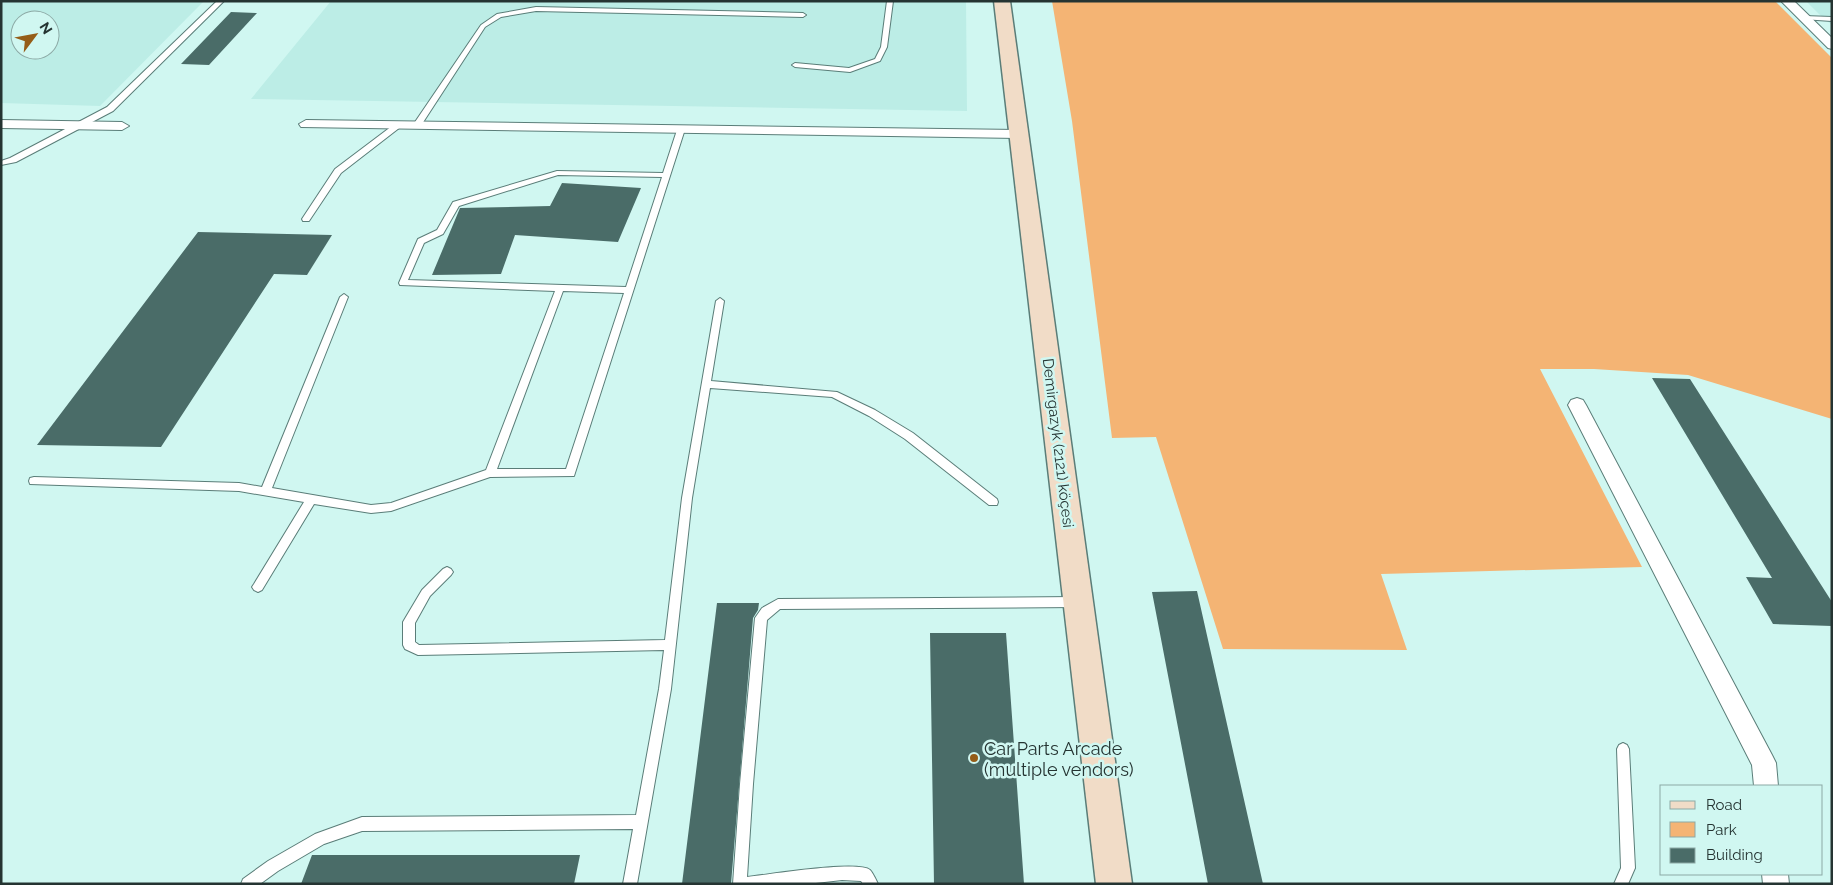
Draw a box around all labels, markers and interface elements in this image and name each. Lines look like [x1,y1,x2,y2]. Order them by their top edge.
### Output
north arrow [10,10,60,60]
text: N [36,19,56,37]
street label: Demirgazyk (2121) köçesi [1039,357,1077,529]
place label: Car Parts Arcade (multiple vendors) [984,738,1134,780]
marker: Car Parts Arcade (multiple vendors) [968,752,980,764]
legend [1660,785,1823,875]
text: Road [1706,796,1742,814]
text: Park [1706,821,1737,839]
text: Building [1706,846,1763,864]

